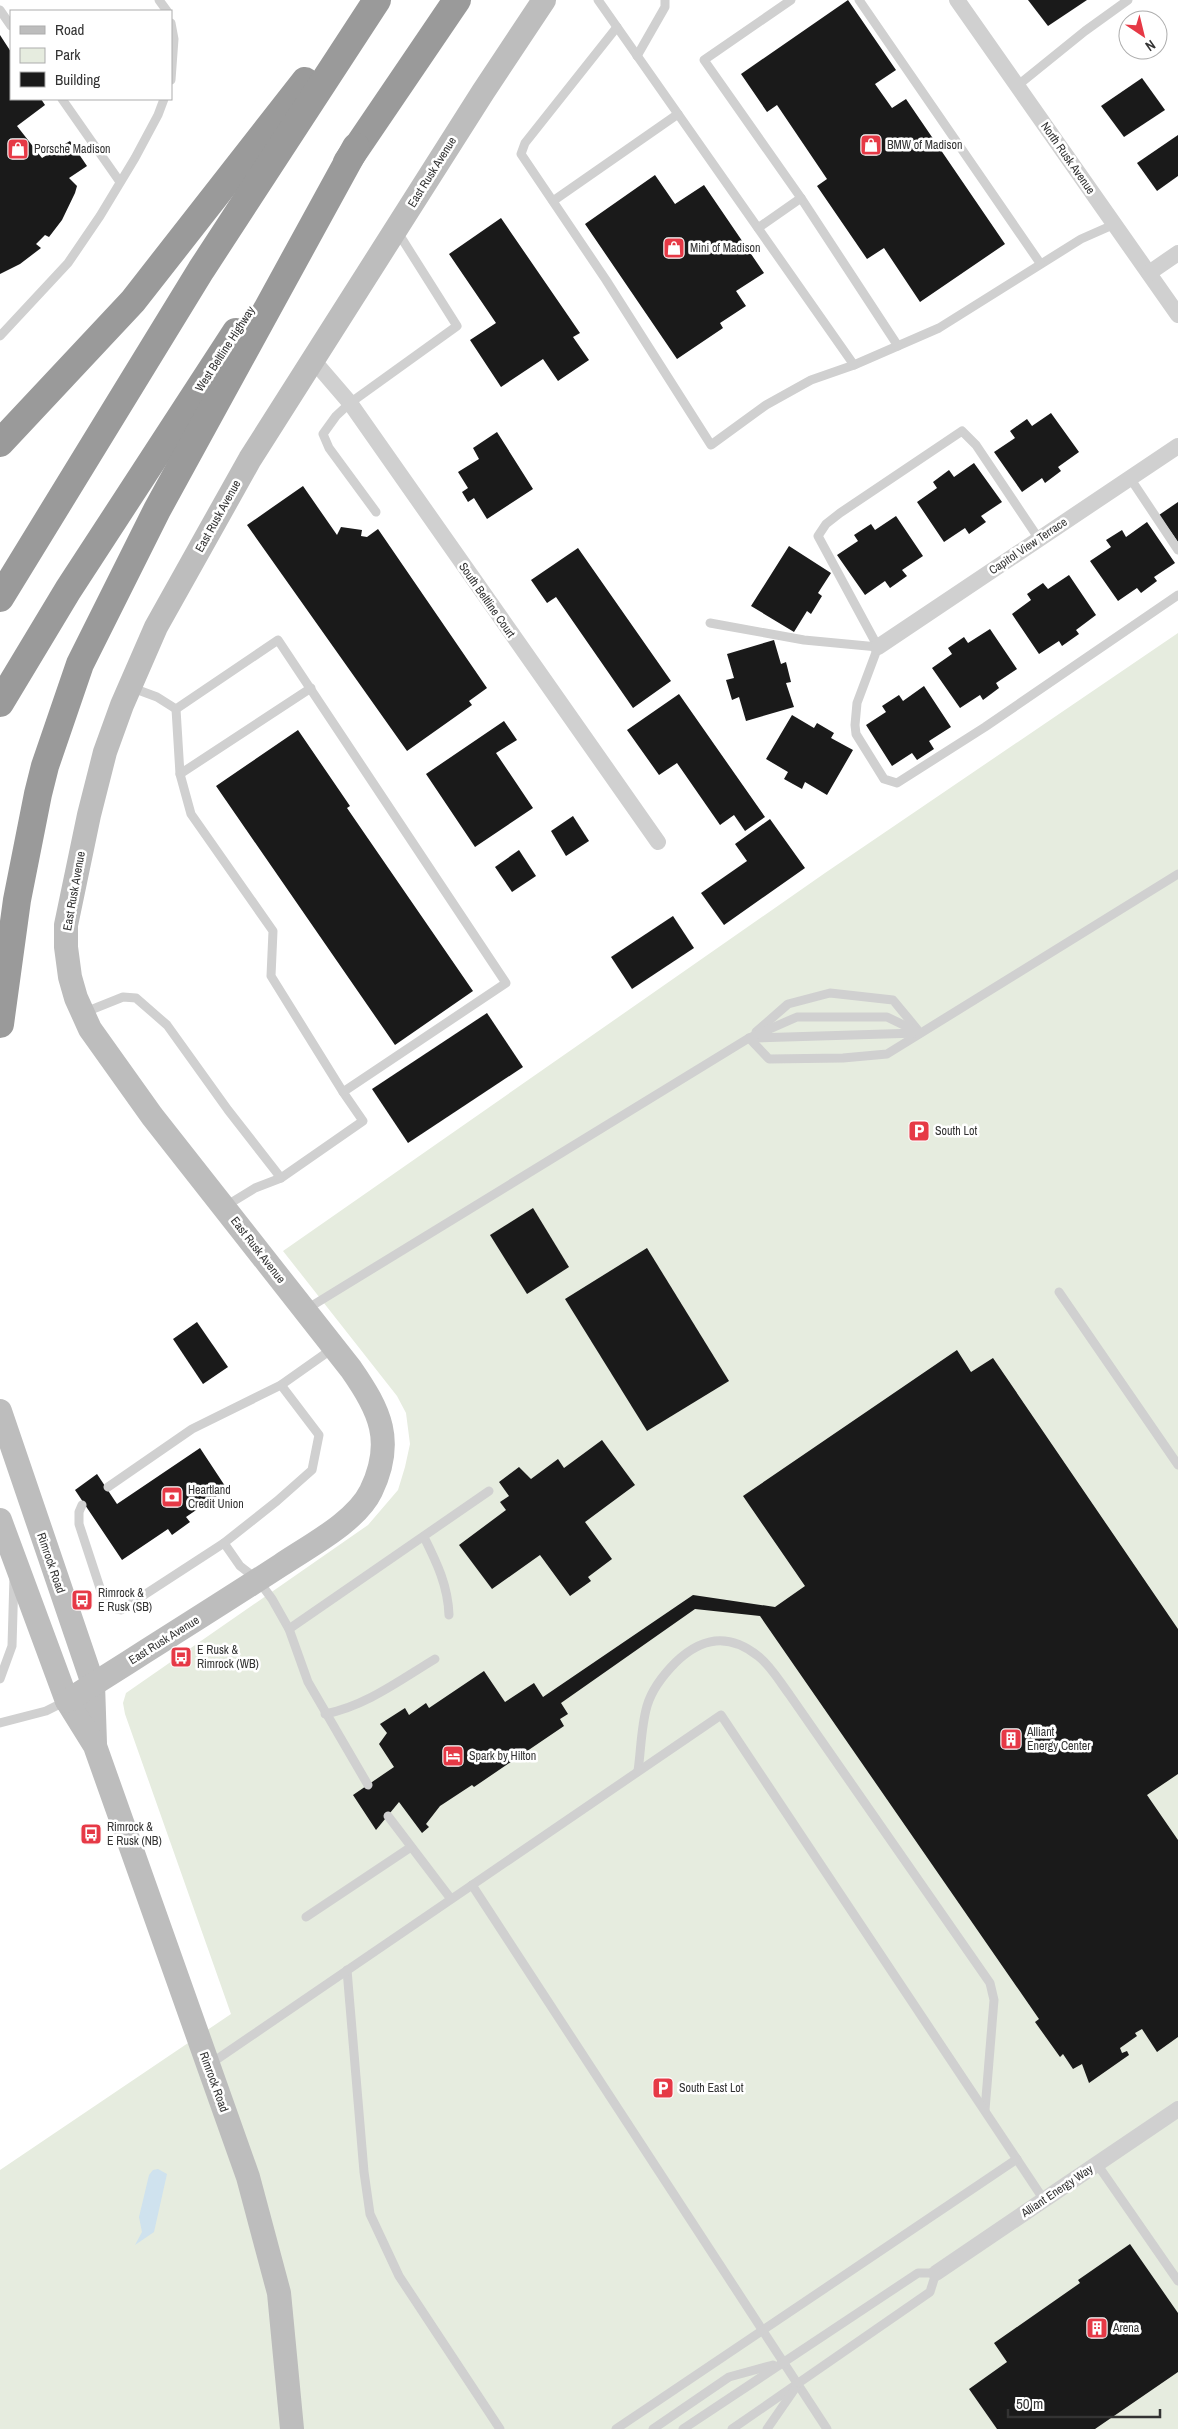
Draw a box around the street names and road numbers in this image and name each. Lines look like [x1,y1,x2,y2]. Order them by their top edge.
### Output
street label: North Rusk Avenue [1037,119,1099,197]
street label: East Rusk Avenue [404,134,460,210]
street label: West Beltline Highway [191,303,259,395]
street label: East Rusk Avenue [192,477,244,555]
street label: Capitol View Terrace [986,514,1070,578]
street label: South Beltline Court [455,559,519,641]
street label: East Rusk Avenue [59,850,89,932]
street label: East Rusk Avenue [227,1213,289,1287]
street label: Rimrock Road [33,1531,69,1595]
street label: East Rusk Avenue [126,1612,202,1668]
street label: Rimrock Road [196,2050,232,2114]
street label: Alliant Energy Way [1017,2161,1096,2221]

